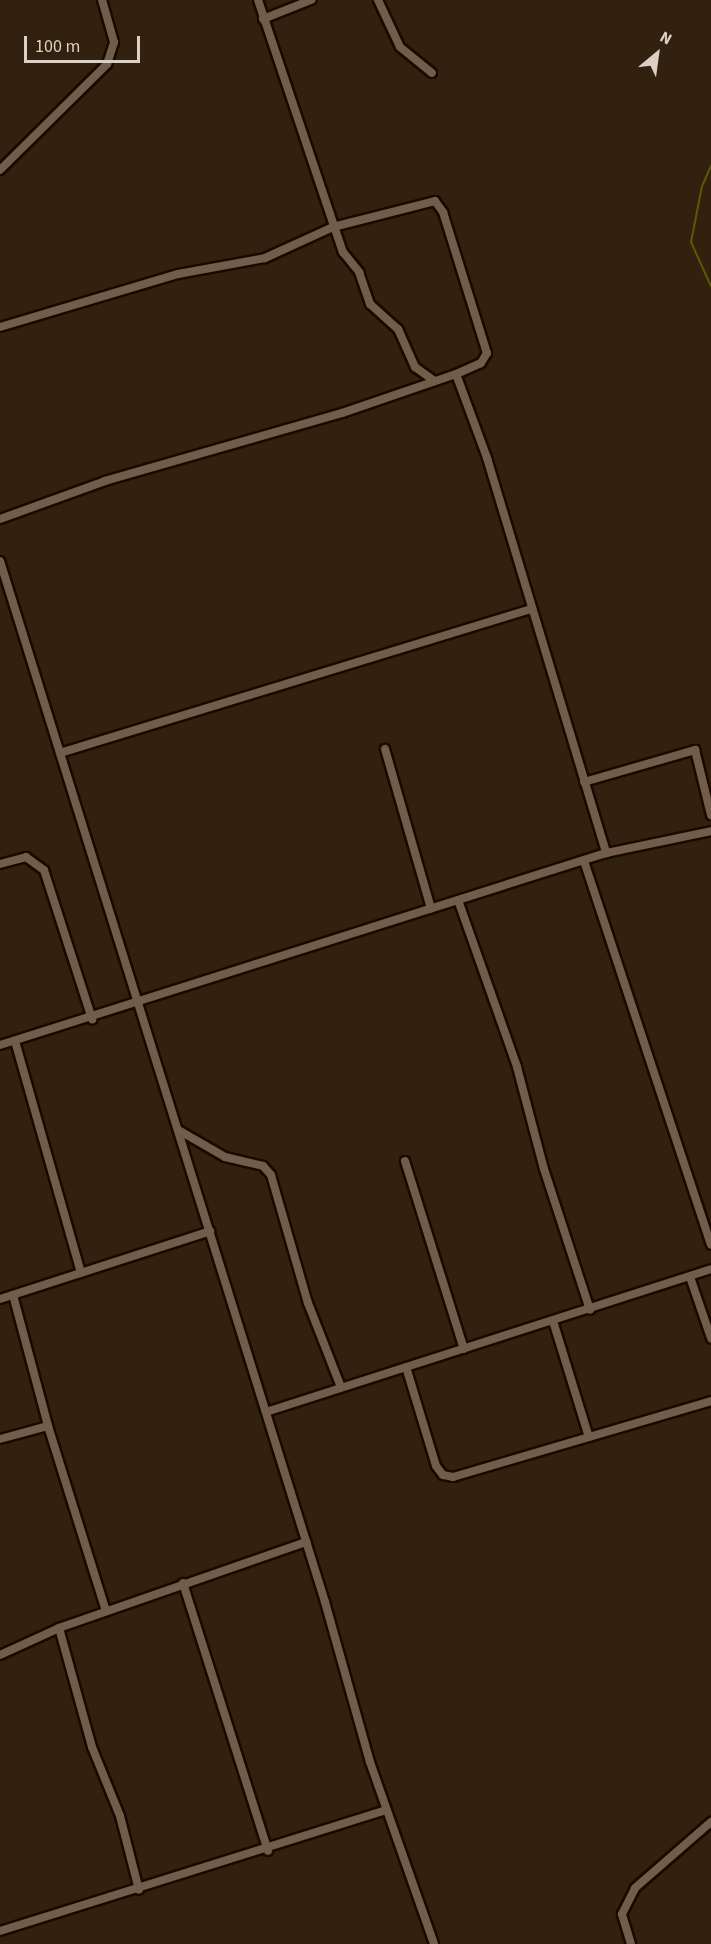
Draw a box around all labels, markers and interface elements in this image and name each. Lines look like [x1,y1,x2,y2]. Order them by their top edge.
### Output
scale bar [27,24,142,62]
north arrow [627,24,687,84]
text: N [656,26,676,50]
text: 100 m [35,34,80,59]

